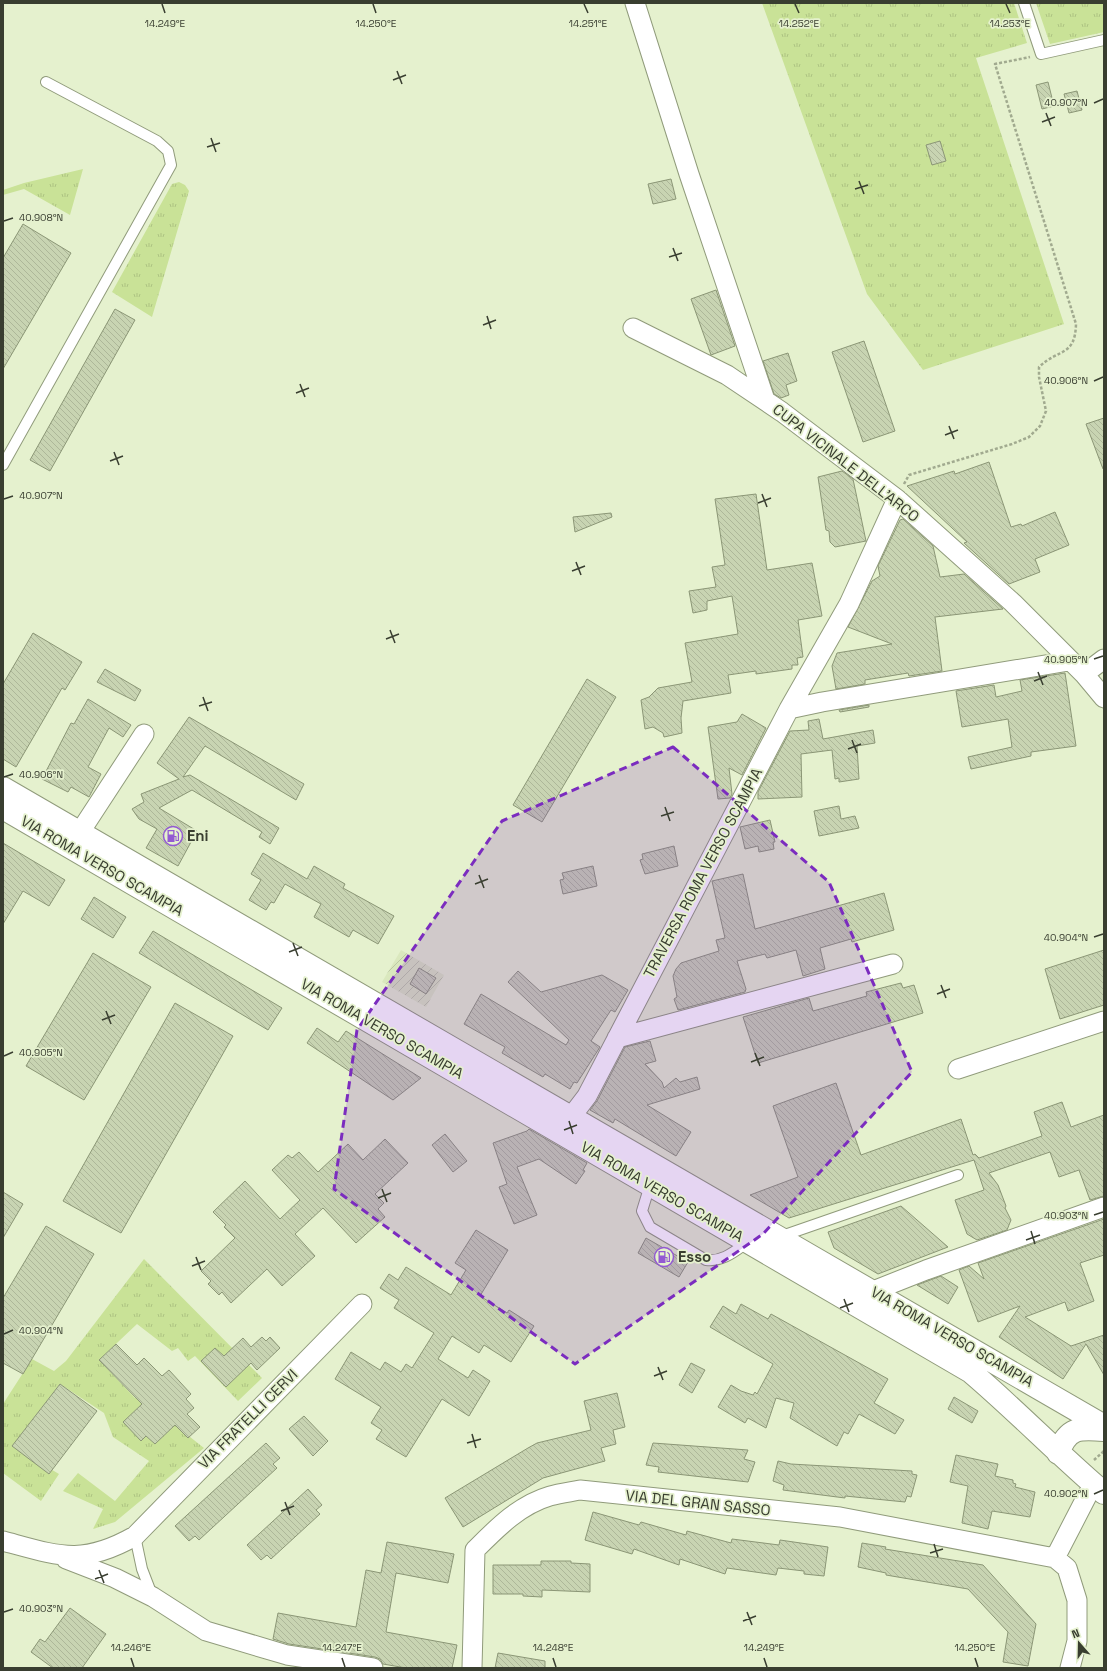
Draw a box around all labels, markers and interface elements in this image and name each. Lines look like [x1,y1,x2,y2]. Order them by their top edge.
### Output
text: 14.249°E [145,17,186,30]
text: 14.250°E [356,17,397,30]
text: 14.251°E [569,17,608,30]
text: 14.252°E [779,17,820,30]
text: 14.253°E [990,17,1031,30]
text: 40.907°N [1044,96,1088,109]
text: 40.908°N [19,211,63,224]
text: 40.906°N [1044,374,1088,387]
street label: CUPA VICINALE DELL'ARCO [769,399,923,526]
text: 40.907°N [19,489,63,502]
text: 40.905°N [1044,653,1088,666]
street label: TRAVERSA ROMA VERSO SCAMPIA [639,764,766,981]
text: 40.906°N [19,768,63,781]
street label: VIA ROMA VERSO SCAMPIA [17,811,188,920]
fuel station icon: Eni [162,825,184,847]
place label: Eni [187,826,209,845]
text: 40.904°N [1044,931,1088,944]
street label: VIA ROMA VERSO SCAMPIA [297,974,468,1083]
text: 40.905°N [19,1046,63,1059]
street label: VIA ROMA VERSO SCAMPIA [577,1137,748,1246]
text: 40.903°N [1044,1209,1088,1222]
fuel station icon: Esso [653,1246,675,1268]
place label: Esso [678,1247,711,1266]
street label: VIA ROMA VERSO SCAMPIA [867,1282,1038,1391]
text: 40.904°N [19,1324,63,1337]
street label: VIA FRATELLI CERVI [194,1365,302,1473]
street label: VIA DEL GRAN SASSO [625,1485,771,1520]
text: 40.902°N [1044,1487,1088,1500]
text: 40.903°N [19,1602,63,1615]
north arrow [1059,1623,1099,1663]
text: N [1070,1626,1081,1641]
text: 14.246°E [111,1641,152,1654]
text: 14.247°E [322,1641,362,1654]
text: 14.248°E [533,1641,574,1654]
text: 14.249°E [744,1641,785,1654]
text: 14.250°E [955,1641,996,1654]

